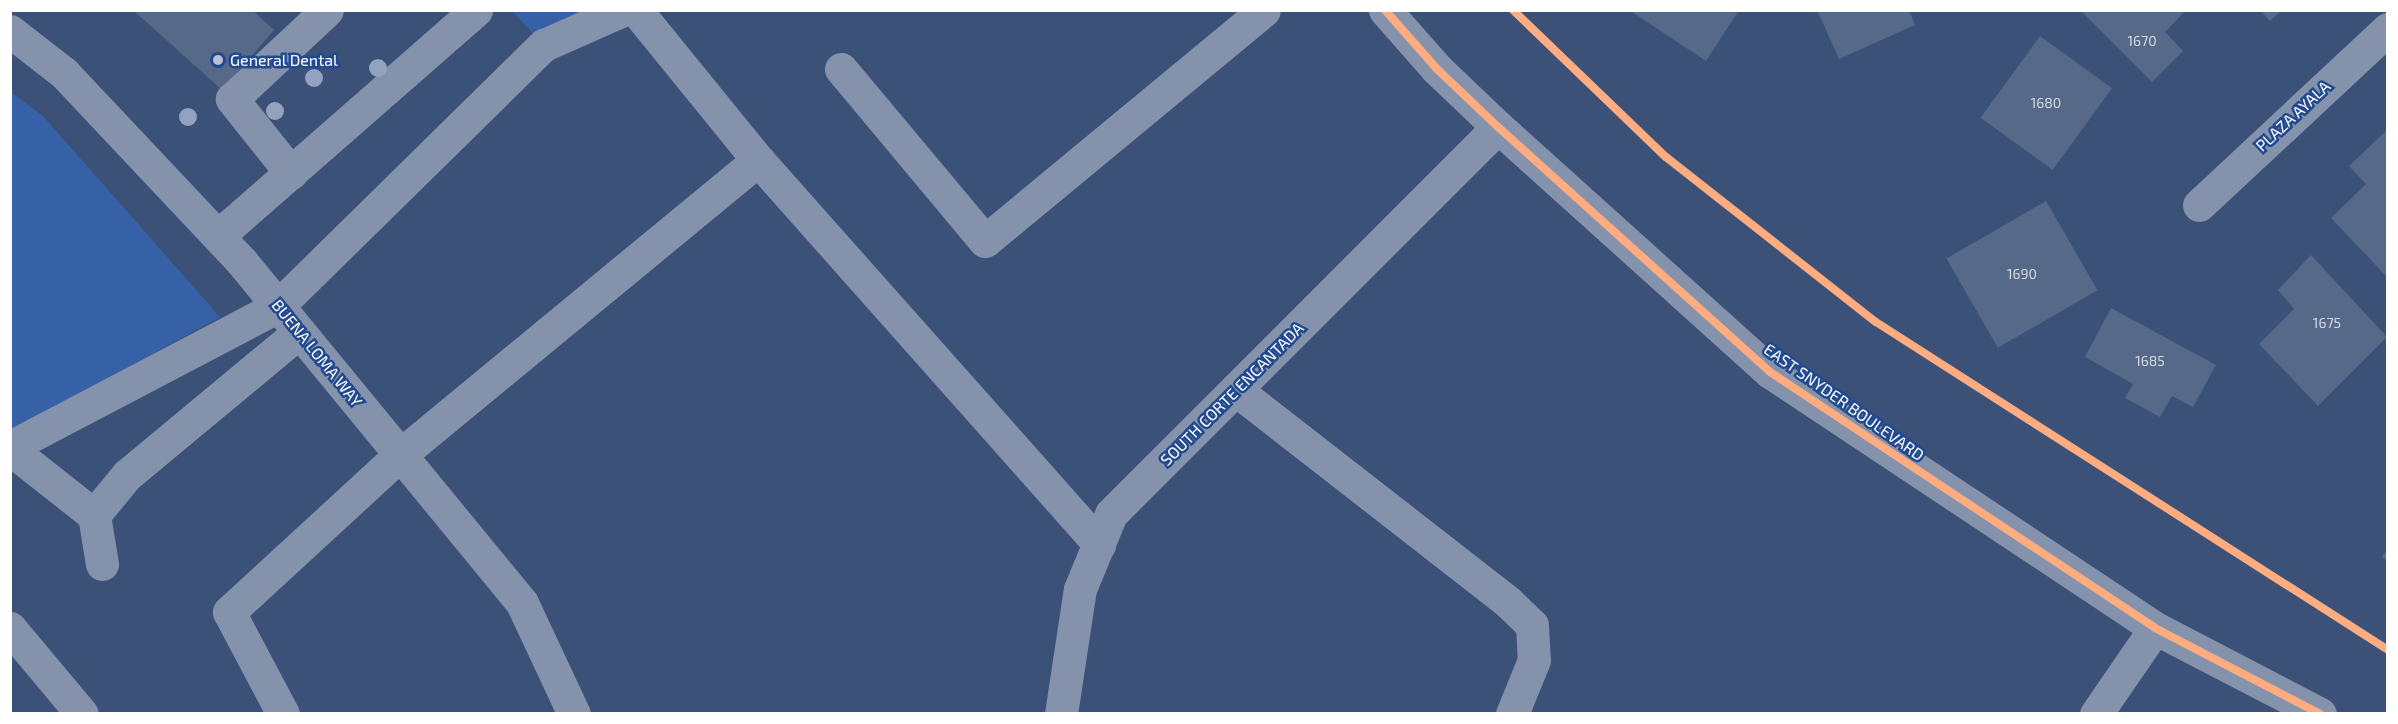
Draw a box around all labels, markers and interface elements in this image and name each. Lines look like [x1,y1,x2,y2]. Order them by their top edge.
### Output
house number: 1670 [2127,33,2157,49]
place label: General Dental [230,50,338,70]
marker: General Dental [211,53,225,67]
street label: PLAZA AYALA [2251,76,2335,156]
house number: 1680 [2031,95,2061,111]
house number: 1690 [2007,266,2037,282]
street label: BUENA LOMA WAY [268,295,366,411]
house number: 1675 [2313,315,2341,331]
street label: SOUTH CORTE ENCANTADA [1156,318,1308,470]
street label: EAST SNYDER BOULEVARD [1760,339,1928,465]
house number: 1685 [2135,353,2165,369]

